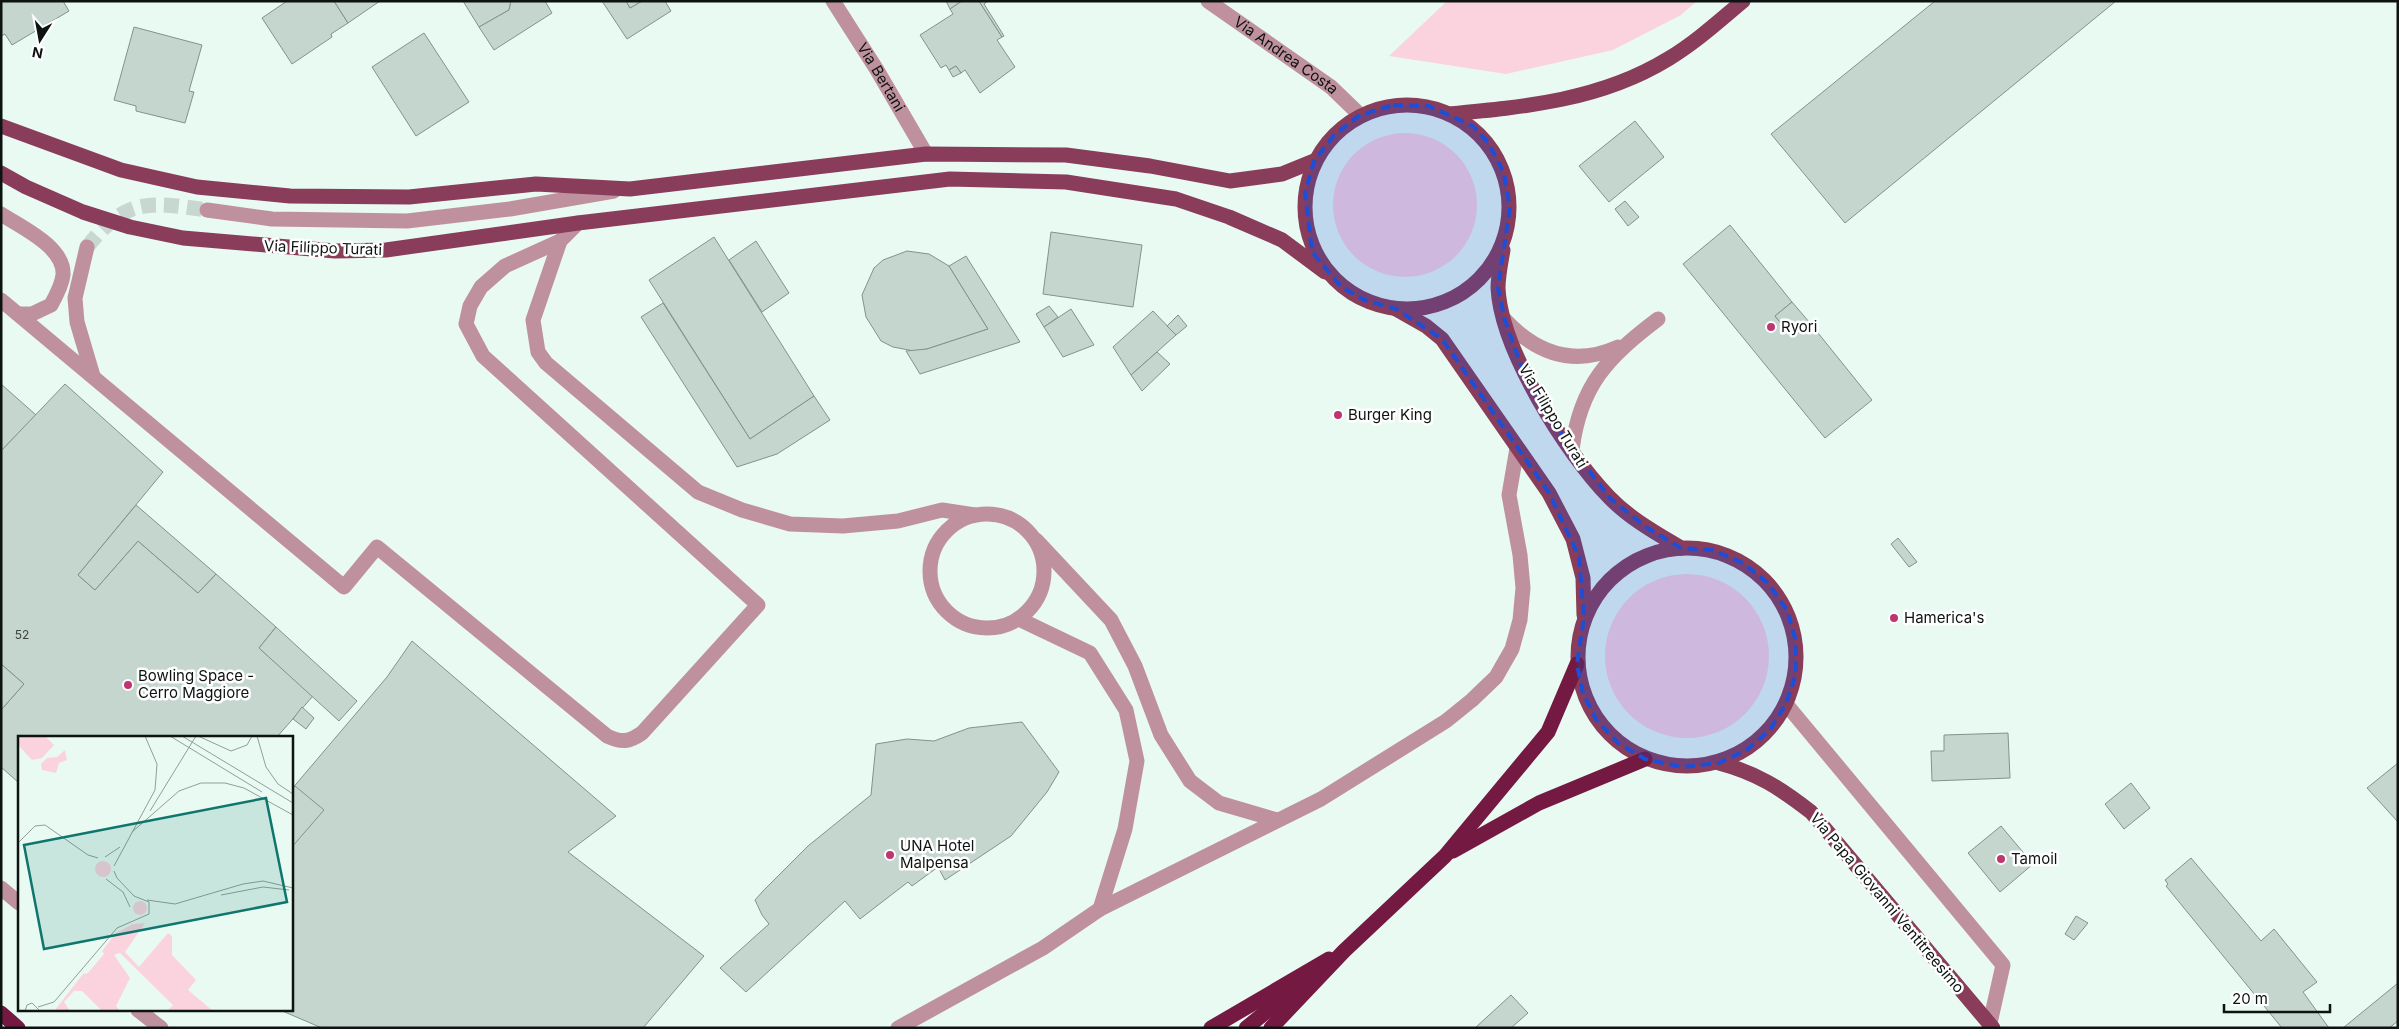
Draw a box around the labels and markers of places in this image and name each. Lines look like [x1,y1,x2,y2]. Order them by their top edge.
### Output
place label: Ryori [1781,317,1817,336]
marker: Ryori [1765,321,1777,333]
place label: Burger King [1348,405,1432,424]
marker: Burger King [1332,409,1344,421]
place label: Hamerica's [1904,608,1985,627]
marker: Hamerica's [1888,612,1900,624]
place label: Bowling Space - Cerro Maggiore [138,666,254,702]
marker: Bowling Space - Cerro Maggiore [122,679,134,691]
place label: UNA Hotel Malpensa [900,836,974,872]
marker: UNA Hotel Malpensa [884,849,896,861]
place label: Tamoil [2011,849,2057,868]
marker: Tamoil [1995,853,2007,865]

